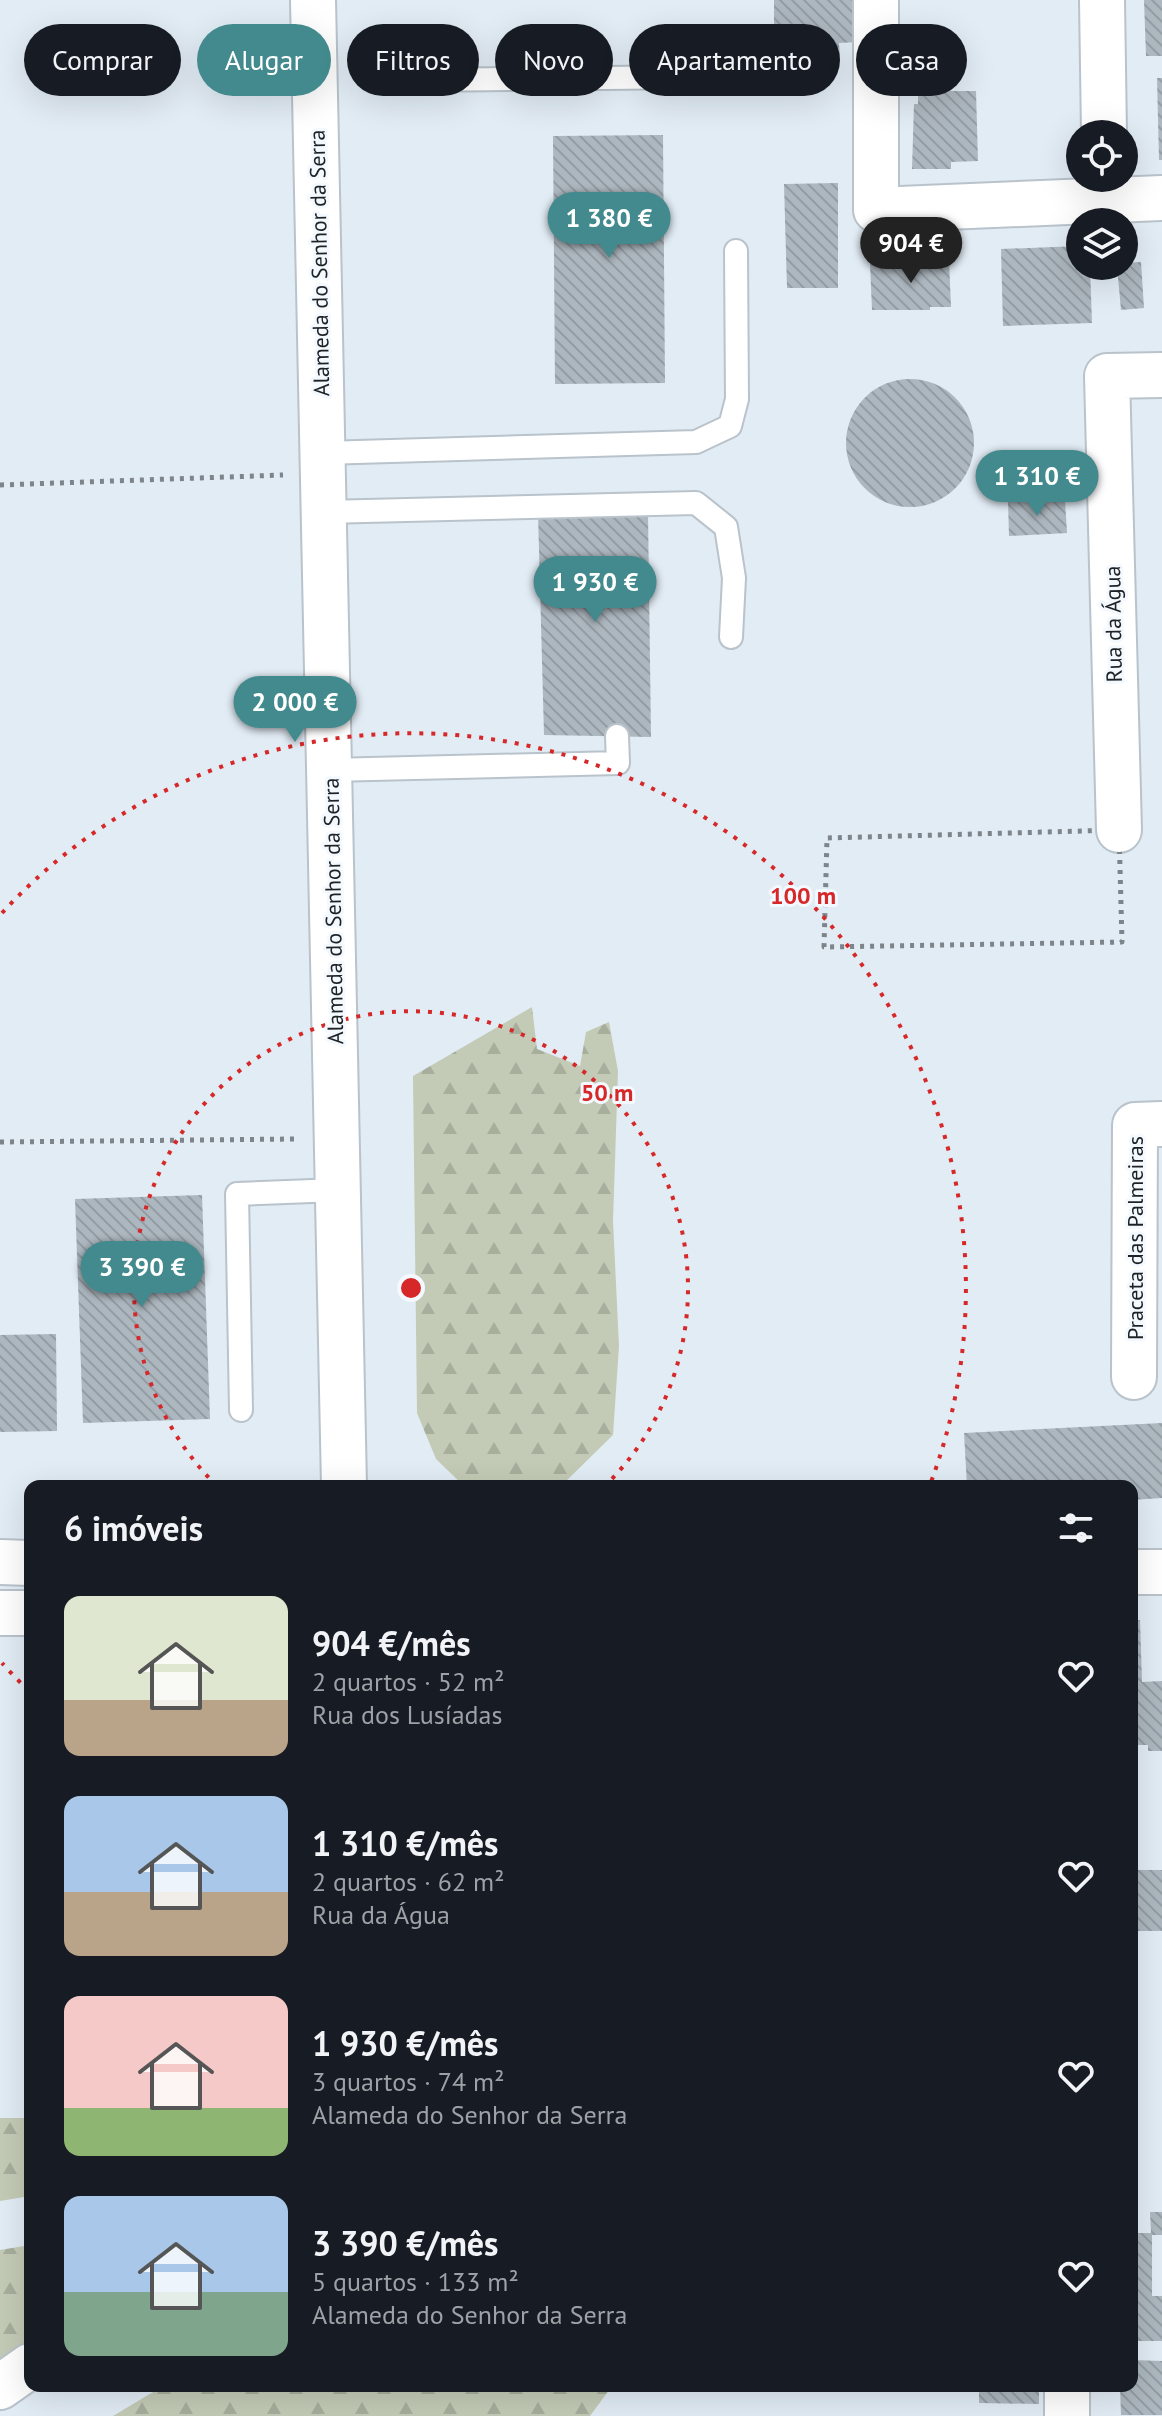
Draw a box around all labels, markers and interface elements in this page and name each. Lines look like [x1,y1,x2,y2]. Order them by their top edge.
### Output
chip: Comprar [24,24,181,96]
chip: Alugar [197,24,331,96]
chip: Filtros [347,24,479,96]
chip: Novo [495,24,613,96]
chip: Apartamento [629,24,840,96]
chip: Casa [856,24,967,96]
map controls [1066,120,1138,280]
button: locate [1066,120,1138,192]
street label: Alameda do Senhor da Serra [303,129,335,397]
pin: 1 380 € [535,192,683,260]
text: 1 380 € [566,201,652,234]
button: layers [1066,208,1138,280]
pin: 904 € [855,217,967,285]
text: 904 € [878,226,944,259]
pin: 1 310 € [963,450,1111,518]
text: 1 310 € [994,459,1080,492]
pin: 1 930 € [521,556,669,624]
text: 1 930 € [552,565,638,598]
street label: Rua da Água [1098,565,1128,683]
pin: 2 000 € [221,676,369,744]
text: 2 000 € [252,685,338,718]
street label: Alameda do Senhor da Serra [317,777,349,1045]
text: 100 m [770,880,836,911]
text: 50 m [581,1077,633,1108]
street label: Praceta das Palmeiras [1121,1136,1149,1340]
pin: 3 390 € [68,1241,216,1309]
text: 3 390 € [99,1250,185,1283]
centre of rings [397,1274,425,1302]
text: 6 imóveis [64,1506,203,1550]
icon: filters [1054,1506,1098,1550]
text: 904 €/mês [312,1621,471,1665]
icon: home [128,1628,224,1724]
icon: heart [1054,1654,1098,1698]
text: 2 quartos · 52 m² [312,1665,504,1698]
text: Rua dos Lusíadas [312,1698,502,1731]
text: 1 310 €/mês [312,1821,498,1865]
icon: home [128,1828,224,1924]
icon: heart [1054,1854,1098,1898]
text: 2 quartos · 62 m² [312,1865,504,1898]
text: Rua da Água [312,1898,450,1931]
text: 1 930 €/mês [312,2021,498,2065]
icon: home [128,2028,224,2124]
icon: heart [1054,2054,1098,2098]
text: 3 quartos · 74 m² [312,2065,504,2098]
text: Alameda do Senhor da Serra [312,2098,627,2131]
text: 3 390 €/mês [312,2221,498,2265]
icon: home [128,2228,224,2324]
icon: heart [1054,2254,1098,2298]
text: 5 quartos · 133 m² [312,2265,519,2298]
text: Alameda do Senhor da Serra [312,2298,627,2331]

